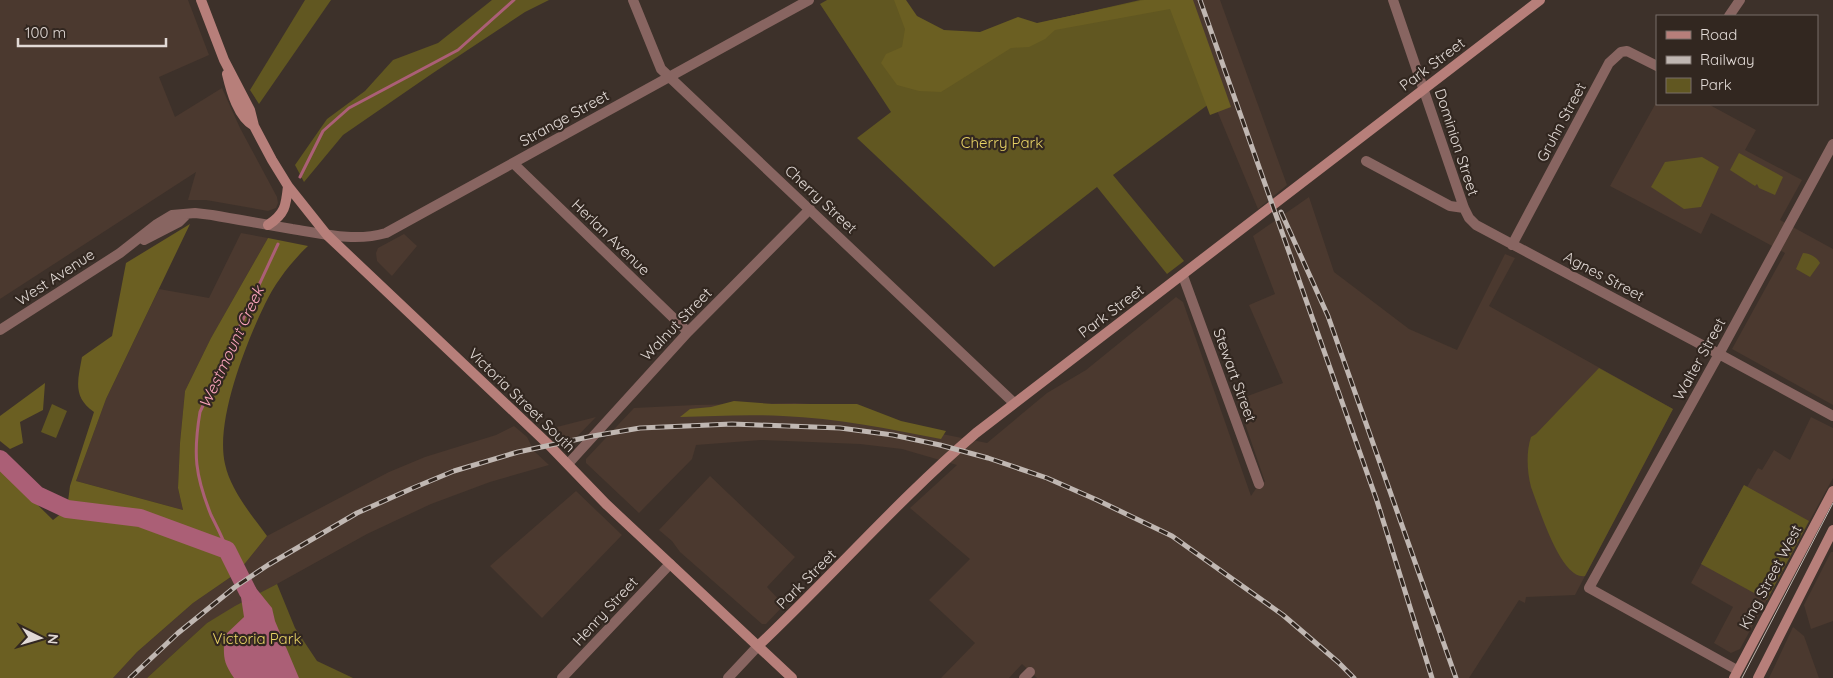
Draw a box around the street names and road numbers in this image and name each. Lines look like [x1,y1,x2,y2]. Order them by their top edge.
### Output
street label: Park Street [1396,33,1468,95]
street label: Gruhn Street [1532,79,1590,165]
street label: Strange Street [516,86,612,150]
street label: Dominion Street [1431,86,1483,198]
street label: Cherry Street [781,161,861,237]
street label: Herlan Avenue [568,195,654,279]
street label: West Avenue [12,244,98,310]
street label: Agnes Street [1561,247,1647,305]
street label: Park Street [1075,280,1147,342]
street label: Walnut Street [636,283,716,365]
street label: Walter Street [1669,315,1729,403]
street label: Stewart Street [1209,326,1261,424]
street label: Victoria Street South [464,344,580,456]
street label: King Street West [1735,522,1805,632]
street label: Park Street [772,545,840,613]
street label: Henry Street [568,573,642,649]

